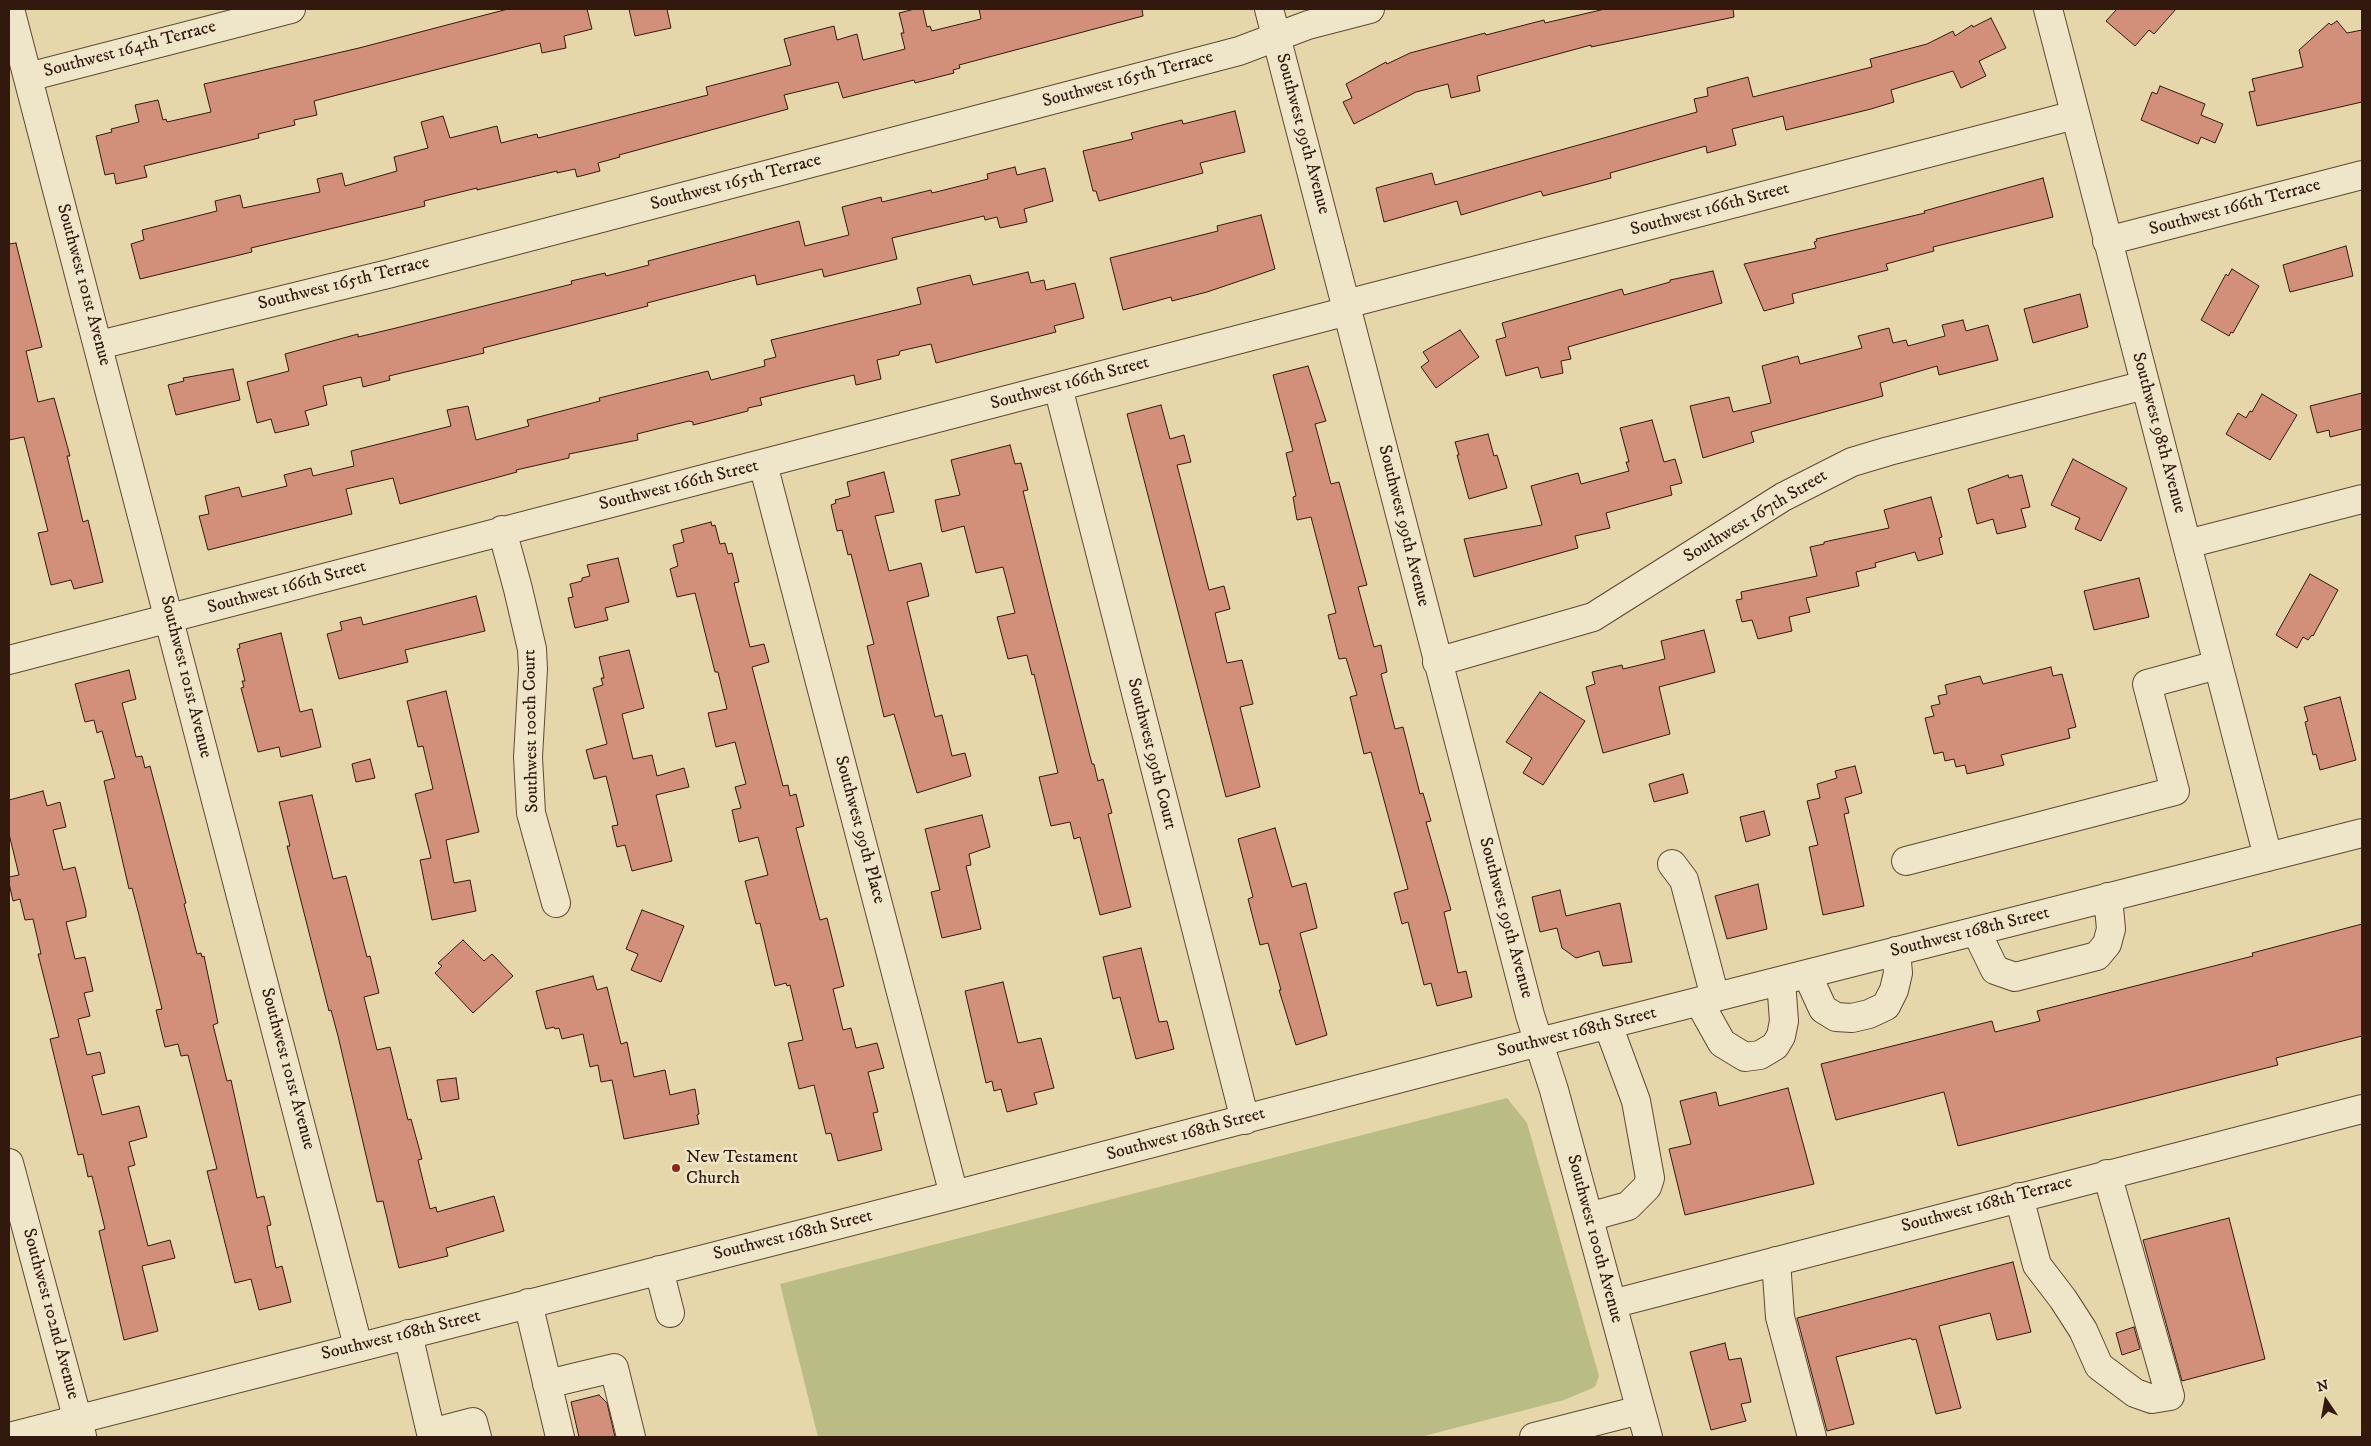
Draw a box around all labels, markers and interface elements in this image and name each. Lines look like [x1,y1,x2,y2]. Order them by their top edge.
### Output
street label: Southwest 164th Terrace [42,17,218,83]
street label: Southwest 165th Terrace [1040,47,1216,113]
street label: Southwest 99th Avenue [1270,51,1334,217]
street label: Southwest 165th Terrace [648,150,824,216]
street label: Southwest 166th Terrace [2147,175,2323,241]
street label: Southwest 166th Street [1628,178,1792,242]
street label: Southwest 101st Avenue [51,202,115,368]
street label: Southwest 165th Terrace [256,252,432,316]
street label: Southwest 98th Avenue [2126,350,2190,516]
street label: Southwest 166th Street [988,352,1152,416]
street label: Southwest 99th Avenue [1373,443,1433,609]
street label: Southwest 166th Street [597,456,761,516]
street label: Southwest 167th Street [1680,466,1832,568]
street label: Southwest 166th Street [205,556,369,620]
street label: Southwest 101st Avenue [154,593,216,761]
street label: Southwest 100th Court [520,649,544,813]
street label: Southwest 99th Court [1122,676,1180,832]
street label: Southwest 99th Place [829,754,889,906]
street label: Southwest 99th Avenue [1473,835,1537,1001]
street label: Southwest 168th Street [1888,903,2052,963]
street label: Southwest 101st Avenue [255,986,319,1152]
street label: Southwest 168th Street [1495,1003,1659,1063]
street label: Southwest 168th Street [1104,1103,1268,1167]
place label: New Testament Church [686,1147,798,1190]
street label: Southwest 100th Avenue [1561,1152,1627,1326]
marker: New Testament Church [670,1162,682,1174]
street label: Southwest 168th Terrace [1899,1172,2075,1238]
street label: Southwest 168th Street [711,1206,875,1266]
street label: Southwest 102nd Avenue [17,1226,83,1402]
street label: Southwest 168th Street [319,1306,483,1366]
north arrow [2301,1376,2351,1426]
text: N [2315,1376,2330,1396]

